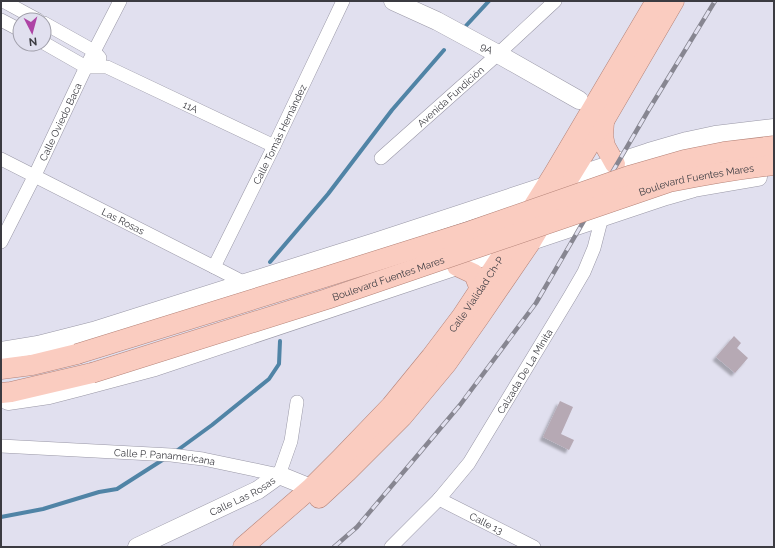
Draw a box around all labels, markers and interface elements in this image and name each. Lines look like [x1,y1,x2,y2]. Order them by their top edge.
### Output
north arrow [12,12,52,52]
text: N [28,35,38,48]
street label: 9A [479,40,495,56]
street label: Avenida Fundición [415,64,486,129]
street label: Calle Oviedo Baca [37,81,83,163]
street label: Calle Tomás Hernández [250,82,308,186]
street label: 11A [181,98,200,115]
street label: Boulevard Fuentes Mares [637,162,755,197]
street label: Las Rosas [100,206,146,236]
street label: Boulevard Fuentes Mares [331,254,446,302]
street label: Calle Vialidad Ch-P [446,254,505,334]
street label: Calzada De La Minita [495,327,554,416]
street label: Calle P. Panamericana [114,446,216,467]
street label: Calle Las Rosas [208,474,277,518]
street label: Calle 13 [468,510,505,536]

